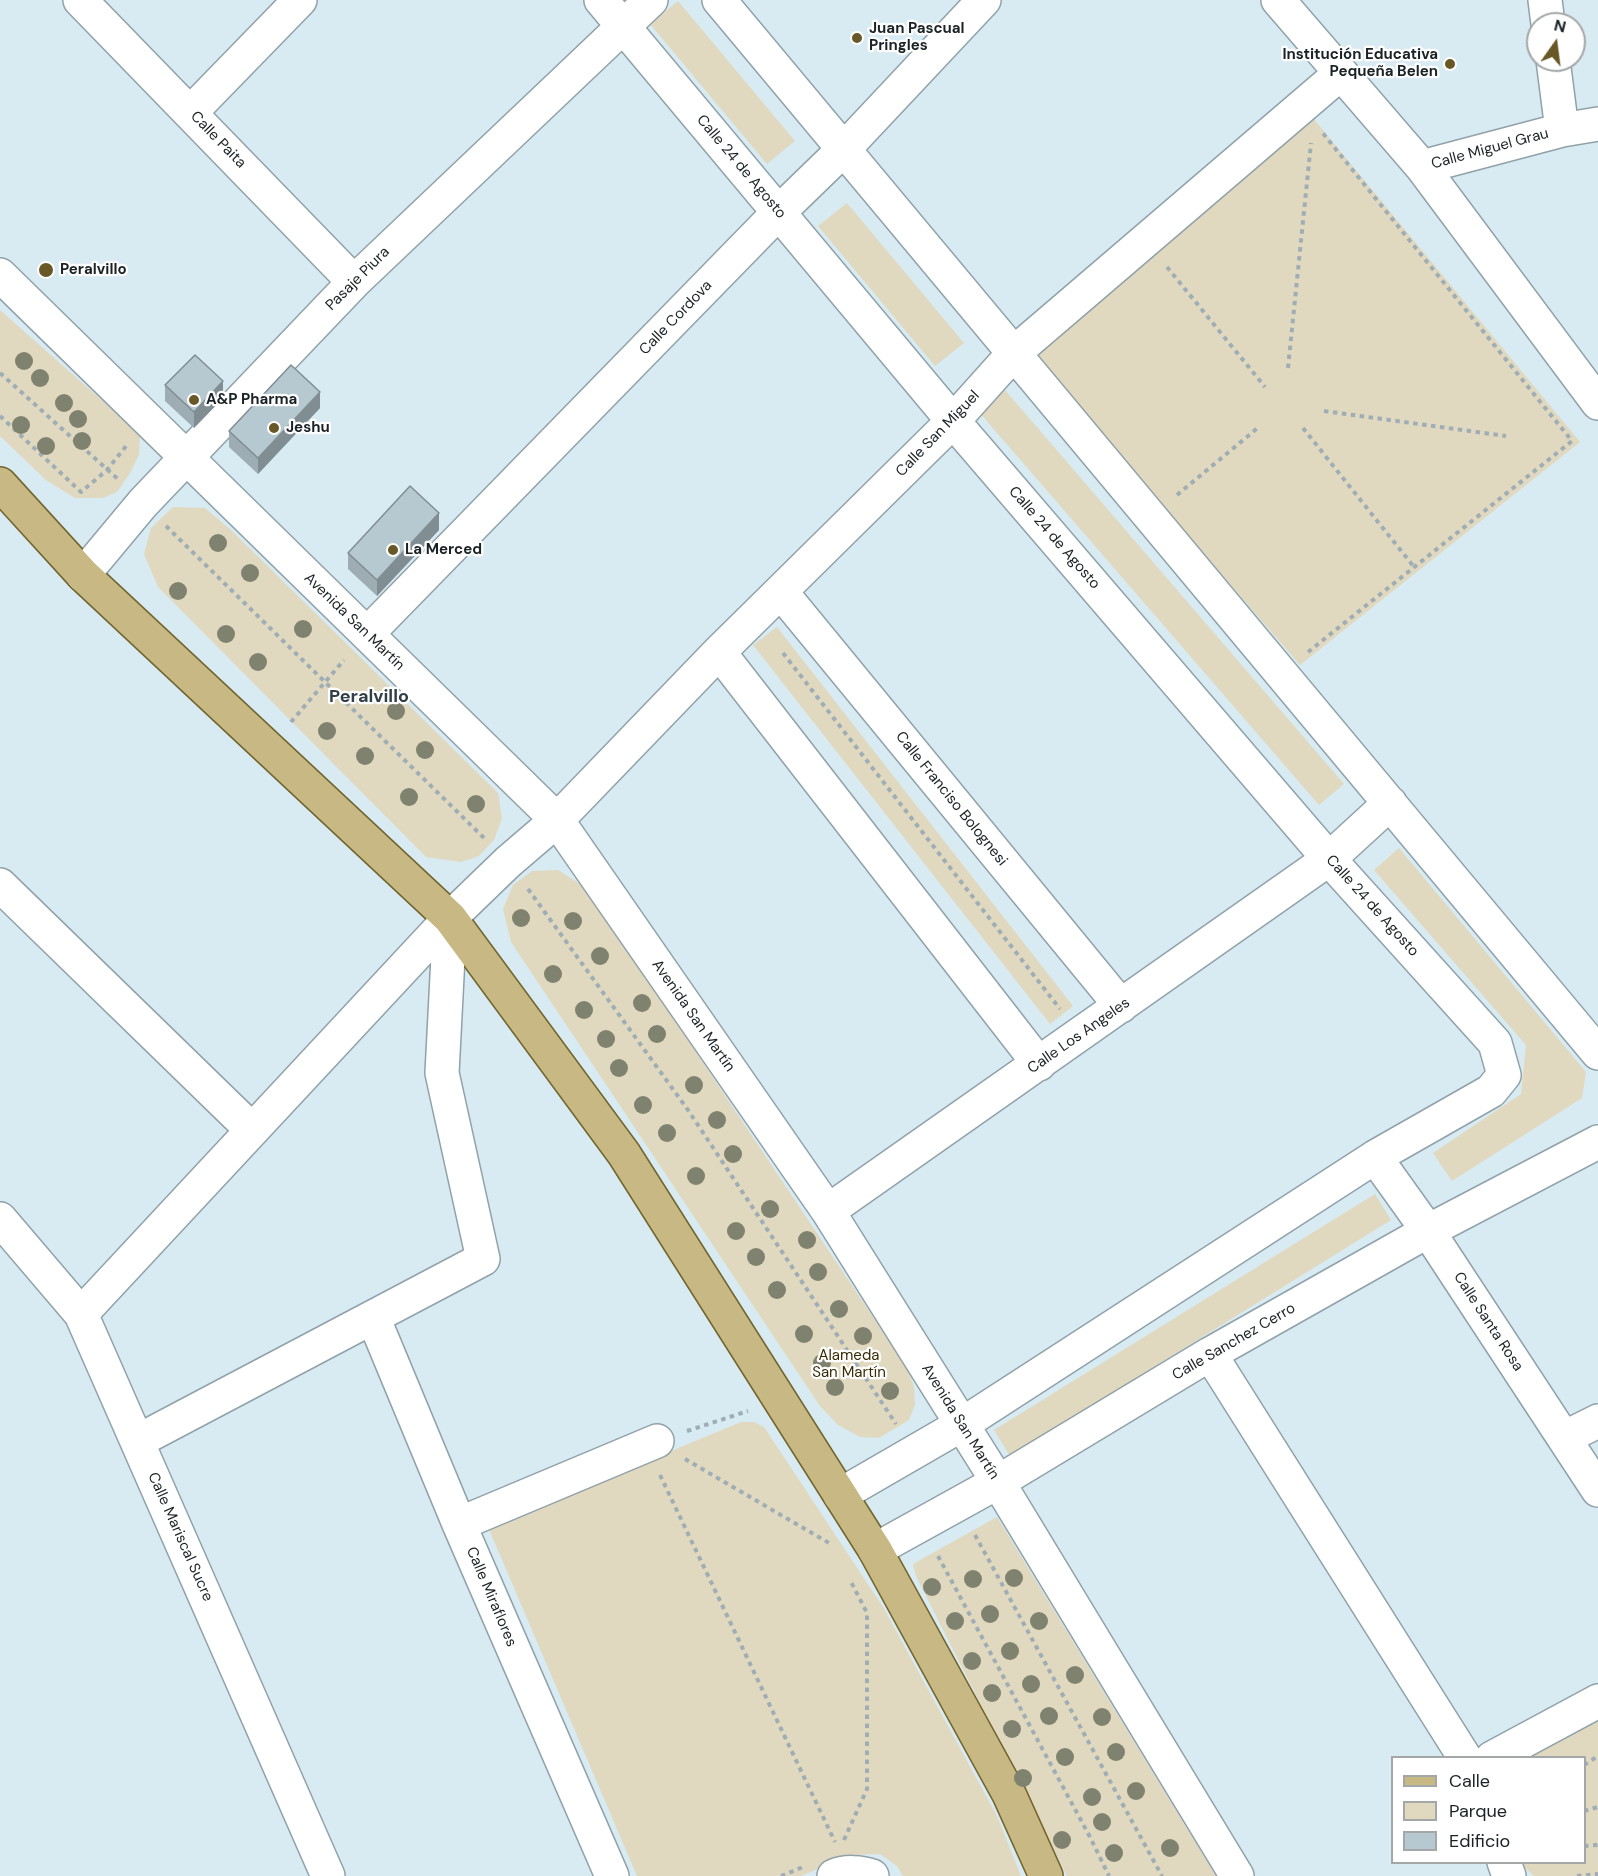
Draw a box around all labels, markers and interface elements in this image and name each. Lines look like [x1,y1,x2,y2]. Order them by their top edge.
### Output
north arrow [1526,12,1586,72]
text: N [1552,14,1568,38]
place label: Juan Pascual Pringles [869,20,965,55]
marker: Juan Pascual Pringles [850,31,864,45]
place label: Institución Educativa Pequeña Belen [1282,46,1438,81]
marker: Institución Educativa Pequeña Belen [1443,57,1457,71]
street label: Calle Paita [186,108,250,172]
street label: Calle 24 de Agosto [692,111,790,223]
street label: Calle Miguel Grau [1429,125,1551,173]
street label: Pasaje Piura [322,243,394,315]
marker: Peralvillo [37,261,55,279]
place label: Peralvillo [60,261,127,279]
street label: Calle Cordova [636,277,716,359]
street label: Calle San Miguel [892,387,984,481]
place label: A&P Pharma [206,391,297,409]
marker: A&P Pharma [187,393,201,407]
place label: Jeshu [286,419,330,437]
marker: Jeshu [267,421,281,435]
street label: Calle 24 de Agosto [1004,483,1104,593]
place label: La Merced [405,541,482,559]
marker: La Merced [386,543,400,557]
street label: Avenida San Martín [300,569,408,675]
district label: Peralvillo [329,686,409,708]
street label: Calle Franciso Bolognesi [891,728,1011,870]
street label: Calle 24 de Agosto [1322,852,1422,960]
street label: Avenida San Martín [648,957,738,1075]
street label: Calle Los Angeles [1024,994,1134,1078]
street label: Calle Santa Rosa [1449,1269,1527,1375]
street label: Calle Sanchez Cerro [1169,1299,1299,1385]
park label: Alameda San Martín [812,1347,886,1382]
street label: Avenida San Martín [917,1361,1003,1483]
street label: Calle Mariscal Sucre [143,1470,217,1604]
street label: Calle Miraflores [462,1544,520,1650]
legend [1391,1756,1586,1864]
text: Calle [1449,1769,1490,1793]
text: Parque [1449,1799,1507,1823]
text: Edificio [1449,1829,1510,1853]

